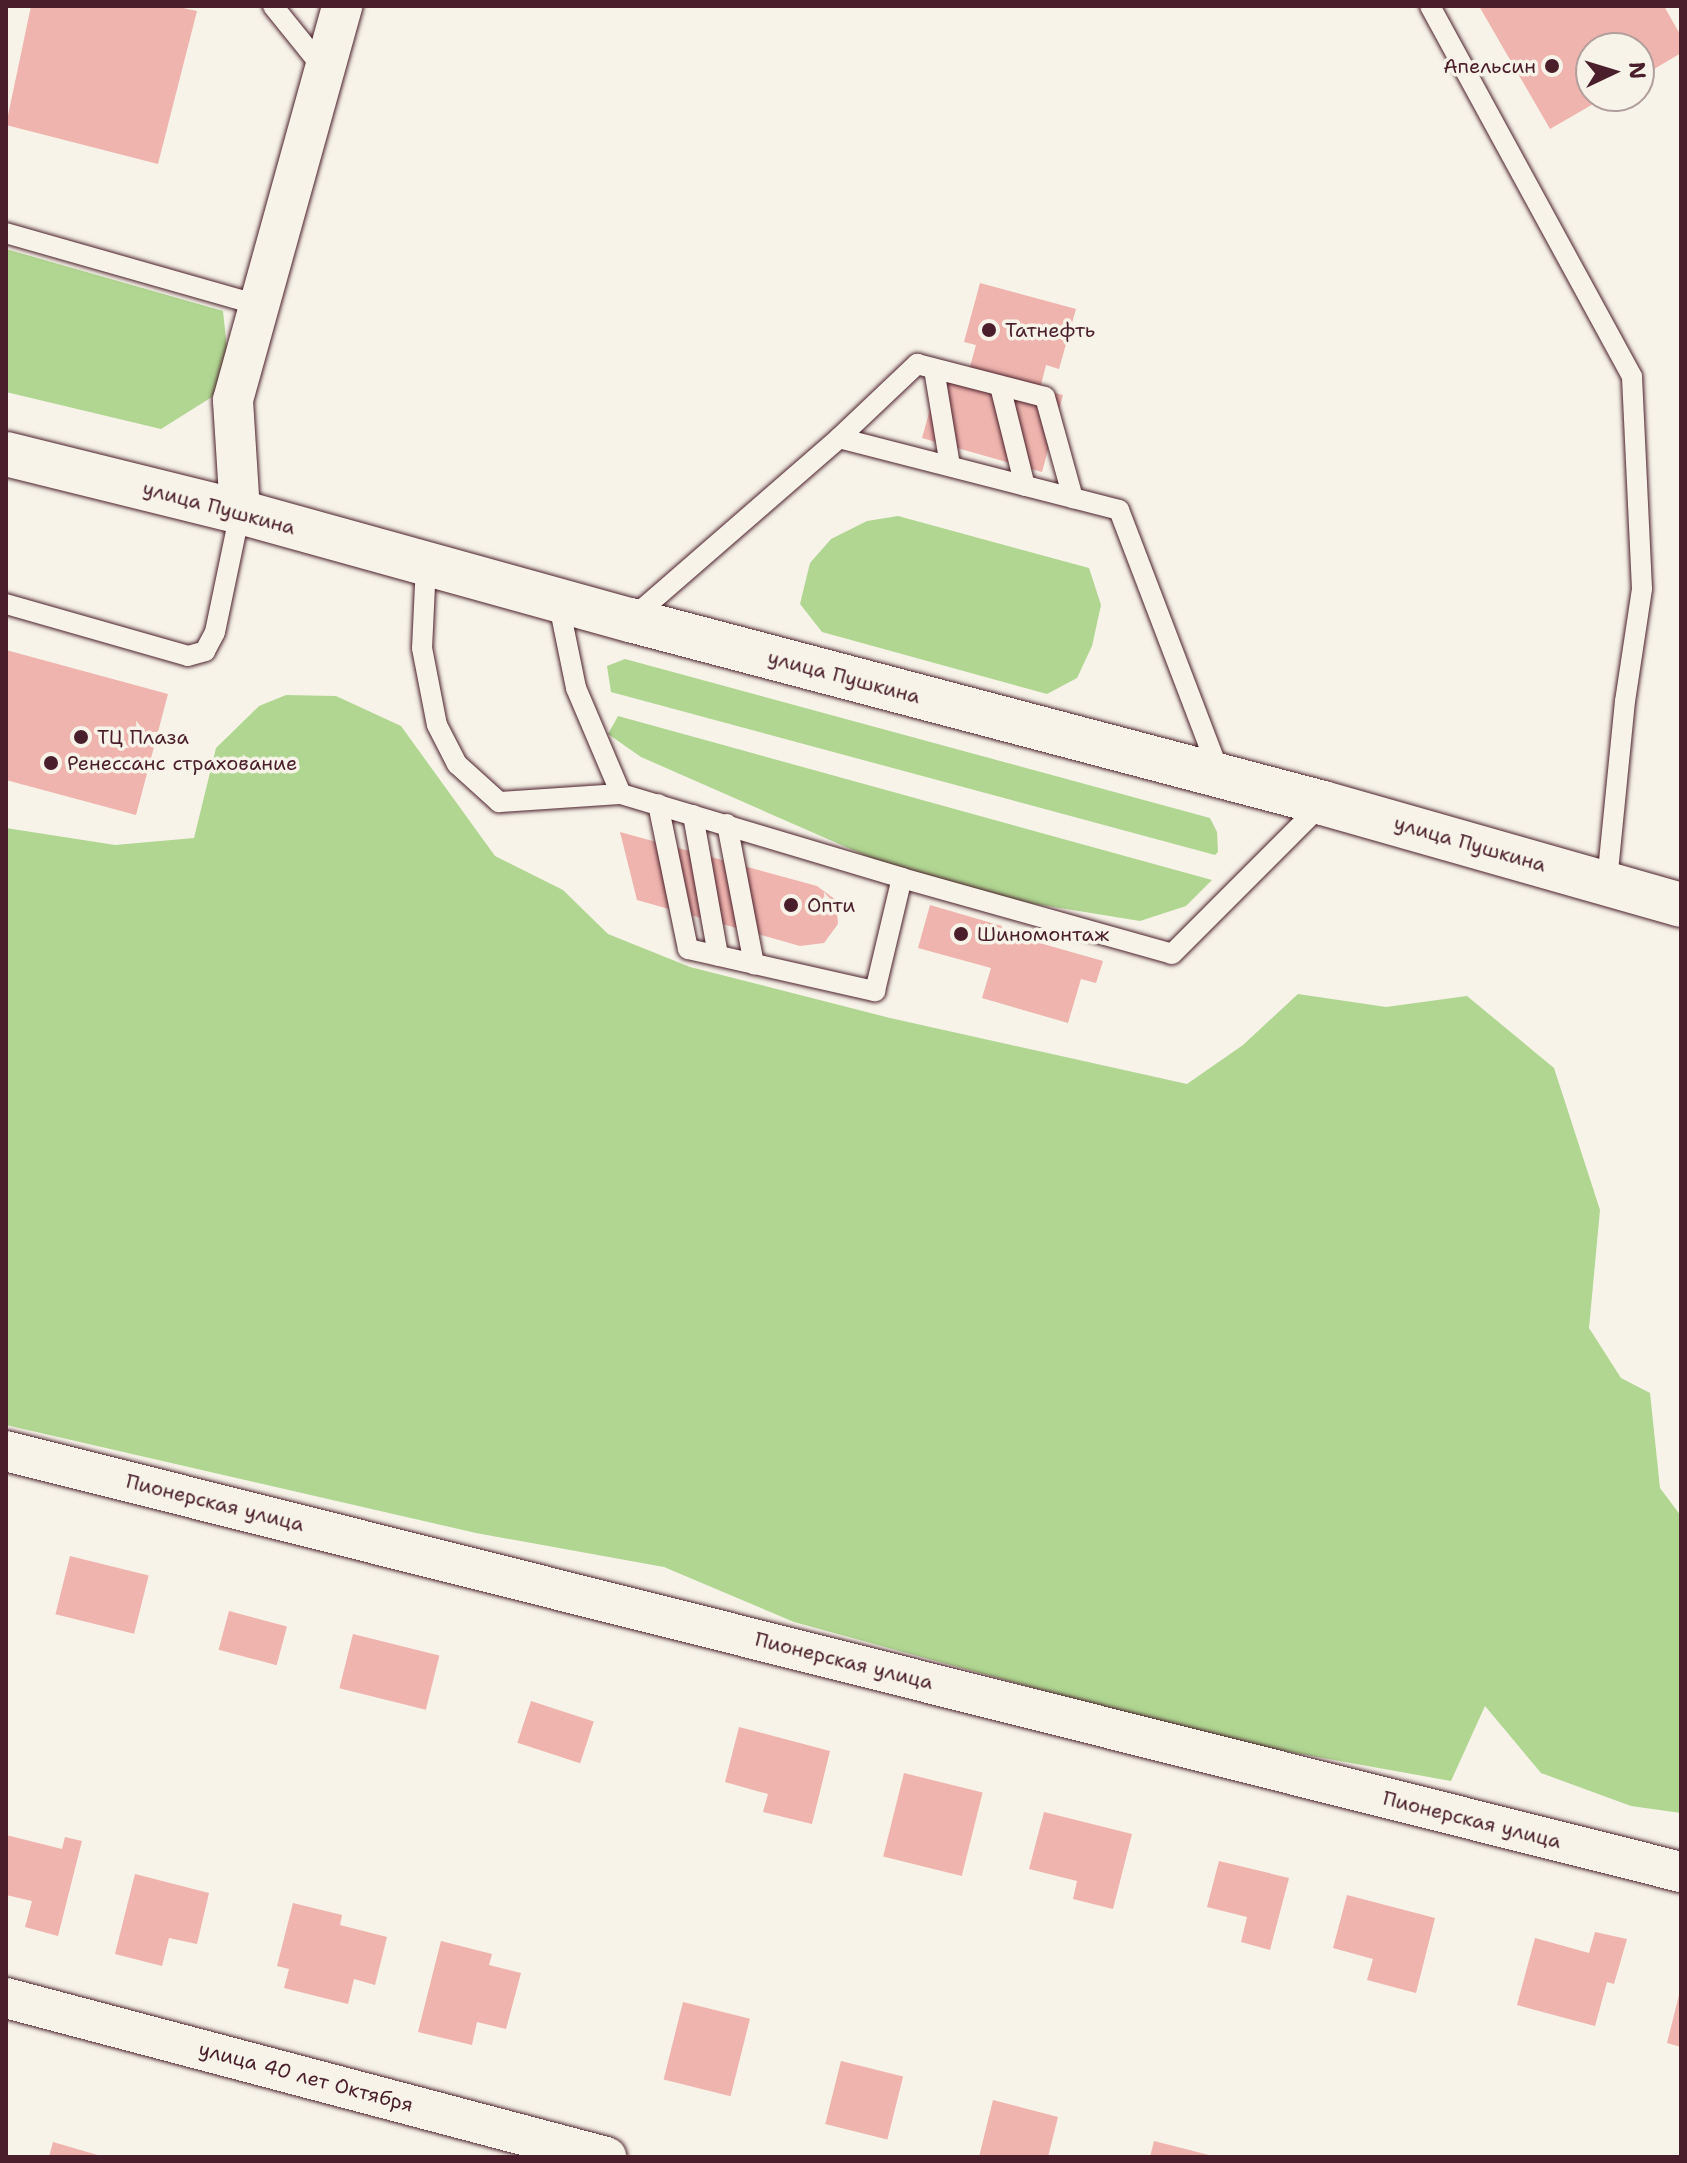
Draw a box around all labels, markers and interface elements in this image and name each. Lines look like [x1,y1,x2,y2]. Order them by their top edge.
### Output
north arrow [1575,32,1655,112]
place label: Апельсин [1443,54,1536,78]
marker: Апельсин [1543,57,1561,75]
text: N [1622,61,1653,80]
place label: Татнефть [1005,318,1095,342]
marker: Татнефть [980,321,998,339]
street label: улица Пушкина [140,476,298,540]
street label: улица Пушкина [765,645,923,709]
place label: ТЦ Плаза [97,725,189,749]
marker: ТЦ Плаза [72,728,90,746]
place label: Ренессанс страхование [67,751,297,775]
marker: Ренессанс страхование [42,754,60,772]
street label: улица Пушкина [1391,811,1549,877]
place label: Опти [807,893,855,917]
marker: Опти [782,896,800,914]
place label: Шиномонтаж [977,922,1109,946]
marker: Шиномонтаж [952,925,970,943]
street label: Пионерская улица [123,1469,307,1537]
street label: Пионерская улица [752,1627,936,1695]
street label: Пионерская улица [1380,1786,1564,1854]
street label: улица 40 лет Октября [196,2037,416,2117]

